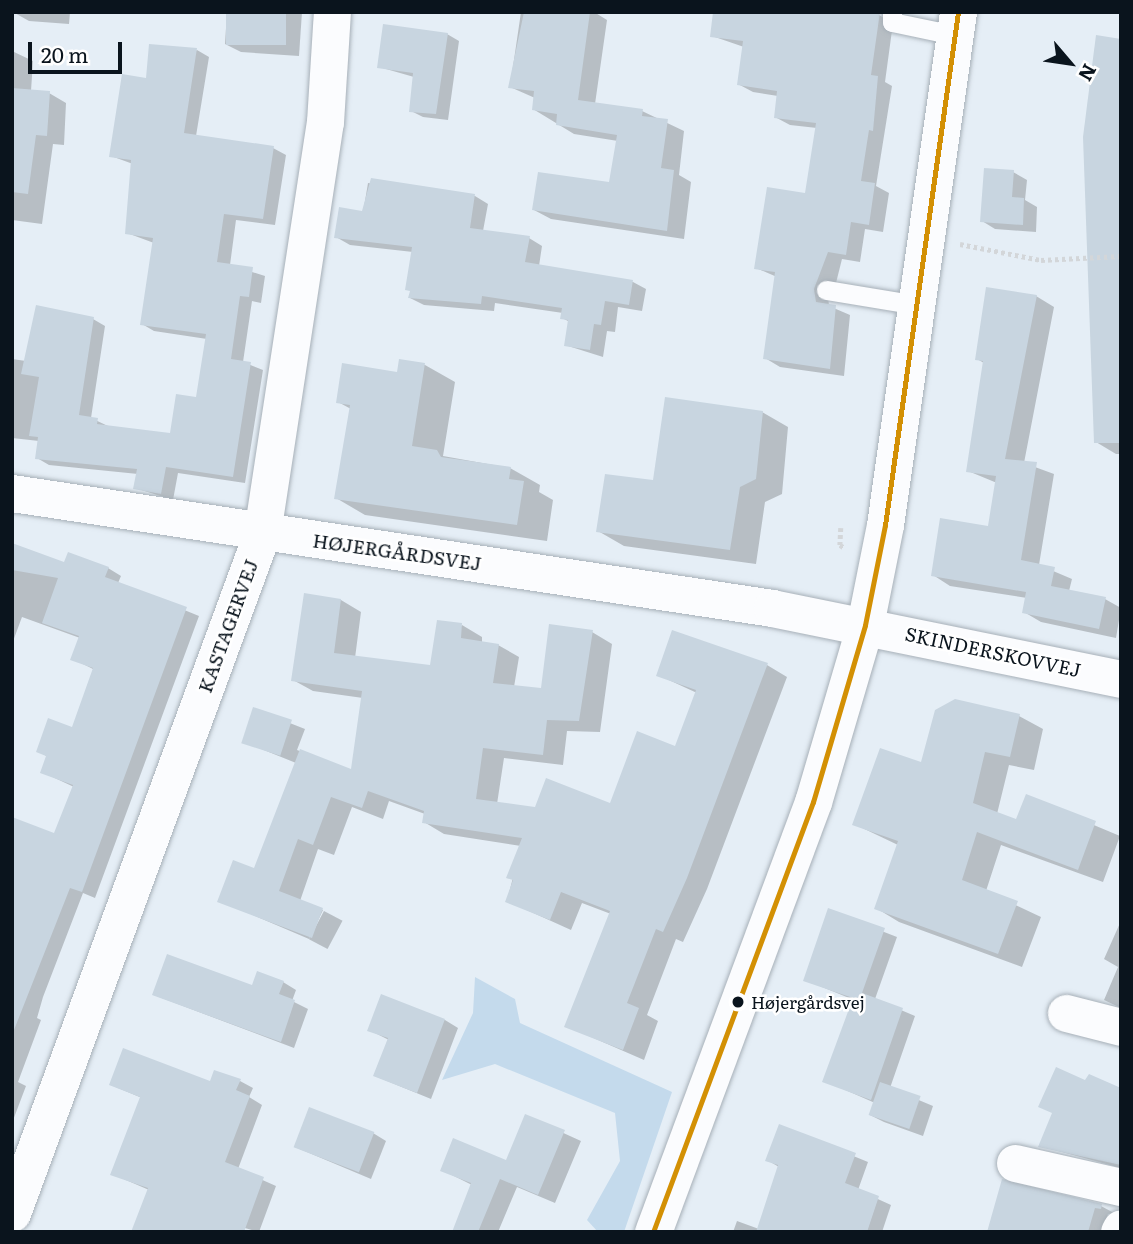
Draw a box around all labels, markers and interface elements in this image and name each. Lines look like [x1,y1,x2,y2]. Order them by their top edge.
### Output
scale bar [32,28,126,72]
north arrow [1035,28,1105,98]
text: 20 m [41,38,88,69]
text: N [1072,59,1104,87]
street label: HØJERGÅRDSVEJ [311,529,483,575]
street label: KASTAGERVEJ [193,556,263,696]
street label: SKINDERSKOVVEJ [903,622,1083,682]
place label: Højergårdsvej [751,992,865,1012]
marker: Højergårdsvej [731,995,745,1009]

